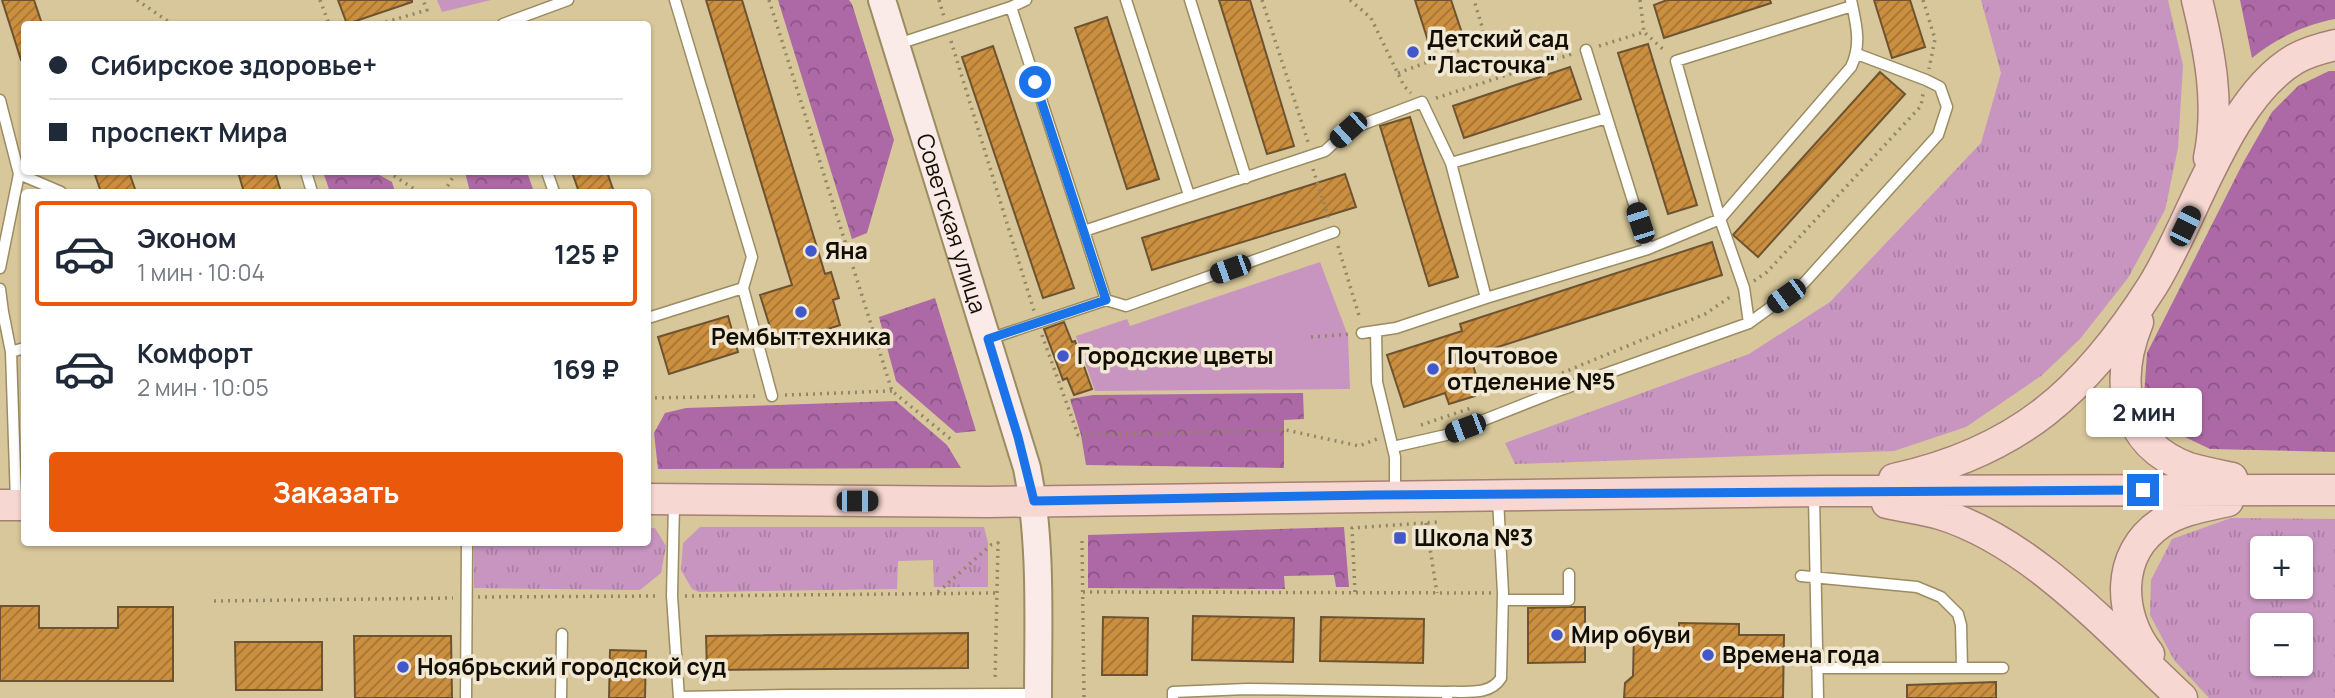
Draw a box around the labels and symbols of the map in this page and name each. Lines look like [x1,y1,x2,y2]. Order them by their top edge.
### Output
place label: Детский сад "Ласточка" [1427,22,1569,80]
marker: Детский сад "Ласточка" [1405,44,1421,60]
route start [1019,66,1051,98]
car [1326,108,1371,152]
street label: Советская улица [909,129,995,317]
car [1624,200,1657,246]
car [2167,203,2204,249]
place label: Яна [825,234,868,266]
marker: Яна [803,243,819,259]
car [1207,252,1254,286]
car [1763,275,1810,317]
marker: Рембыттехника [793,304,809,320]
place label: Рембыттехника [711,320,891,352]
place label: Городские цветы [1077,339,1273,371]
place label: Почтовое отделение №5 [1447,339,1615,397]
marker: Городские цветы [1055,348,1071,364]
marker: Почтовое отделение №5 [1425,361,1441,377]
callout: 2 мин [2085,388,2201,438]
car [1442,411,1489,445]
route end [2127,474,2159,506]
car [837,491,879,512]
place label: Школа №3 [1414,521,1533,553]
marker: Школа №3 [1392,530,1408,546]
place label: Мир обуви [1571,618,1691,650]
marker: Мир обуви [1549,627,1565,643]
place label: Времена года [1722,638,1880,670]
marker: Времена года [1700,647,1716,663]
place label: Ноябрьский городской суд [417,650,726,682]
marker: Ноябрьский городской суд [395,659,411,675]

